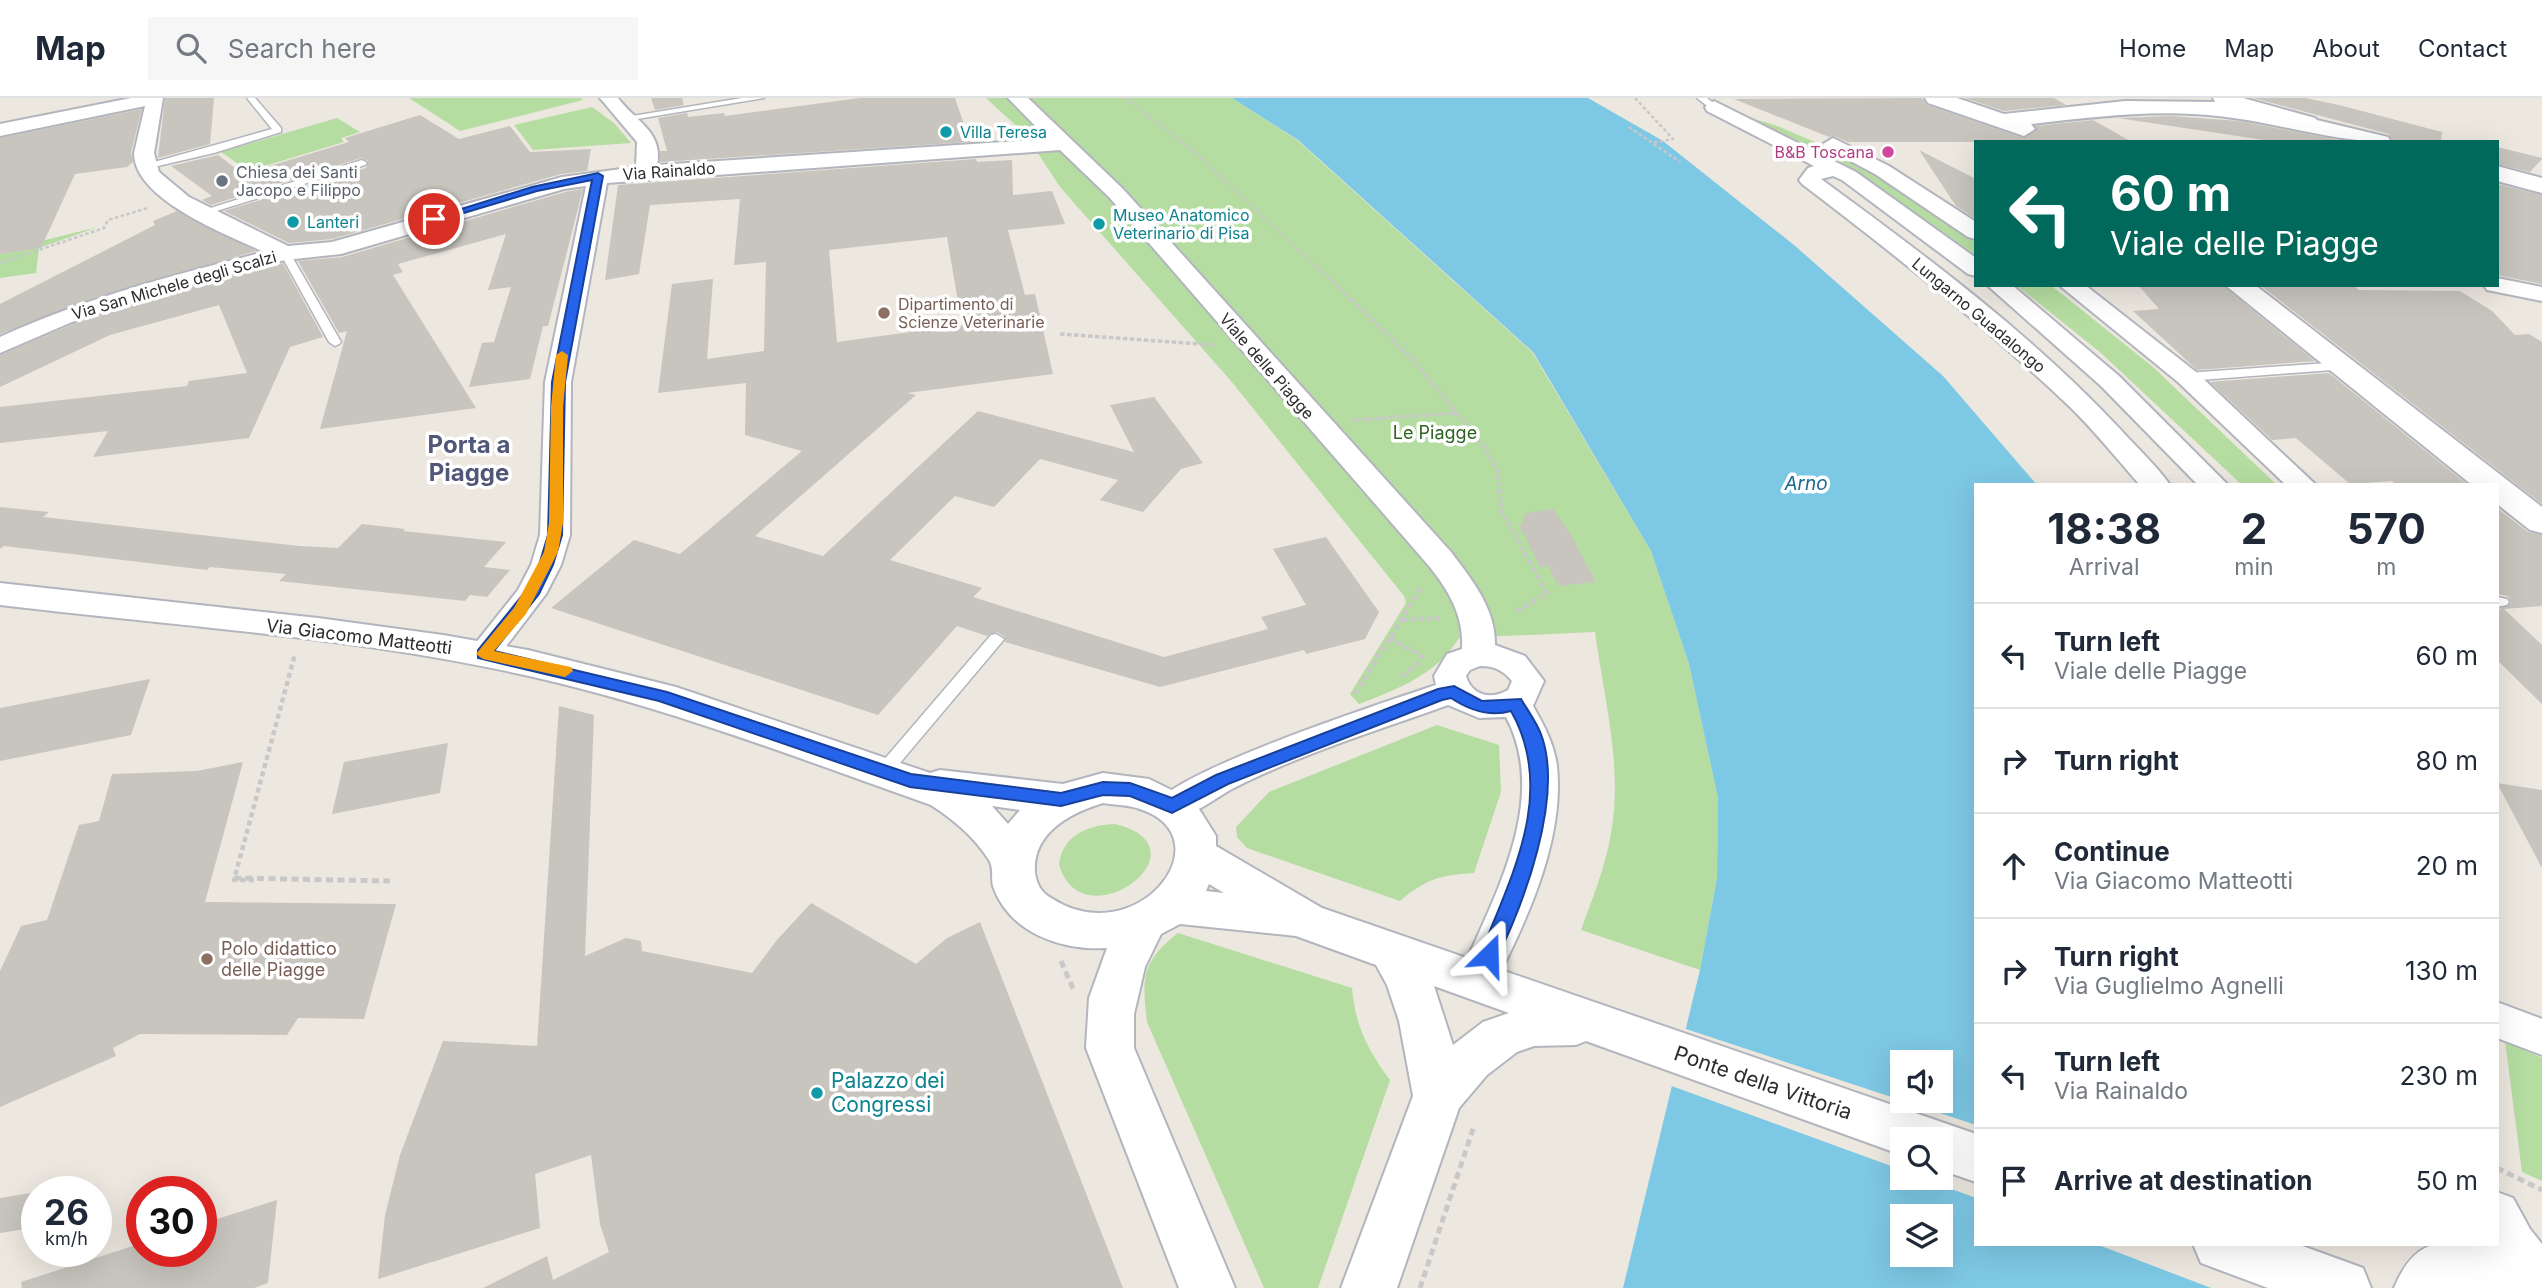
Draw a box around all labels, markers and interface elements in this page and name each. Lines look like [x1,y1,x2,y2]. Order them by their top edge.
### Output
search box [148,17,638,80]
text: Map [35,28,106,68]
icon: search [172,29,210,67]
text: Search here [228,33,376,64]
text: Home [2119,34,2186,63]
text: Map [2224,34,2274,63]
text: About [2312,34,2380,63]
text: Contact [2418,34,2507,63]
place label: Villa Teresa [960,122,1047,142]
marker: Villa Teresa [938,124,954,140]
place label: B&B Toscana [1774,142,1874,162]
marker: B&B Toscana [1880,144,1896,160]
street label: Via Rainaldo [622,158,716,184]
place label: Chiesa dei Santi Jacopo e Filippo [236,162,361,200]
text: 60 m [2110,164,2231,223]
icon: left [1995,168,2086,259]
marker: Chiesa dei Santi Jacopo e Filippo [214,173,230,189]
pin [404,189,464,249]
icon: arrive [415,200,453,238]
place label: Museo Anatomico Veterinario di Pisa [1113,205,1250,243]
place label: Lanteri [307,212,359,232]
marker: Lanteri [285,214,301,230]
marker: Museo Anatomico Veterinario di Pisa [1091,216,1107,232]
text: Viale delle Piagge [2110,224,2379,263]
street label: Via San Michele degli Scalzi [69,246,279,324]
street label: Lungarno Guadalongo [1908,253,2050,377]
place label: Dipartimento di Scienze Veterinarie [898,294,1045,332]
marker: Dipartimento di Scienze Veterinarie [876,305,892,321]
street label: Viale delle Piagge [1215,309,1319,423]
park label: Le Piagge [1393,422,1477,443]
district label: Porta a Piagge [428,430,510,487]
water label: Arno [1783,472,1828,495]
text: 18:38 [2047,503,2161,554]
text: 2 [2241,503,2267,554]
text: 570 [2347,503,2426,554]
text: Arrival [2069,553,2140,581]
text: min [2234,553,2274,581]
text: m [2376,553,2396,581]
street label: Via Giacomo Matteotti [265,615,453,658]
text: Turn left [2054,626,2160,657]
icon: left [1995,637,2033,675]
text: 60 m [2415,640,2478,671]
text: Viale delle Piagge [2054,657,2247,685]
icon: right [1995,742,2033,780]
text: Turn right [2054,745,2179,776]
text: 80 m [2415,745,2478,776]
text: Continue [2054,836,2170,867]
icon: ahead [1995,847,2033,885]
text: 20 m [2416,850,2478,881]
text: Via Giacomo Matteotti [2054,867,2293,895]
position arrow [1452,918,1526,992]
place label: Polo didattico delle Piagge [221,938,337,980]
text: Turn right [2054,941,2179,972]
marker: Polo didattico delle Piagge [199,951,215,967]
icon: right [1995,952,2033,990]
text: 130 m [2405,955,2478,986]
text: Via Guglielmo Agnelli [2054,972,2284,1000]
street label: Ponte della Vittoria [1671,1040,1855,1125]
text: Turn left [2054,1046,2160,1077]
map controls [1890,1050,1953,1267]
button: sound [1890,1050,1953,1113]
icon: left [1995,1057,2033,1095]
text: 230 m [2400,1060,2478,1091]
place label: Palazzo dei Congressi [831,1068,945,1117]
text: Via Rainaldo [2054,1077,2188,1105]
marker: Palazzo dei Congressi [809,1085,825,1101]
button: search [1890,1127,1953,1190]
icon: arrive [1995,1162,2033,1200]
text: Arrive at destination [2054,1165,2313,1196]
text: 50 m [2416,1165,2478,1196]
speed limit sign: 30 [126,1176,217,1267]
text: 26 [44,1191,89,1233]
button: layers [1890,1204,1953,1267]
text: km/h [45,1228,88,1249]

